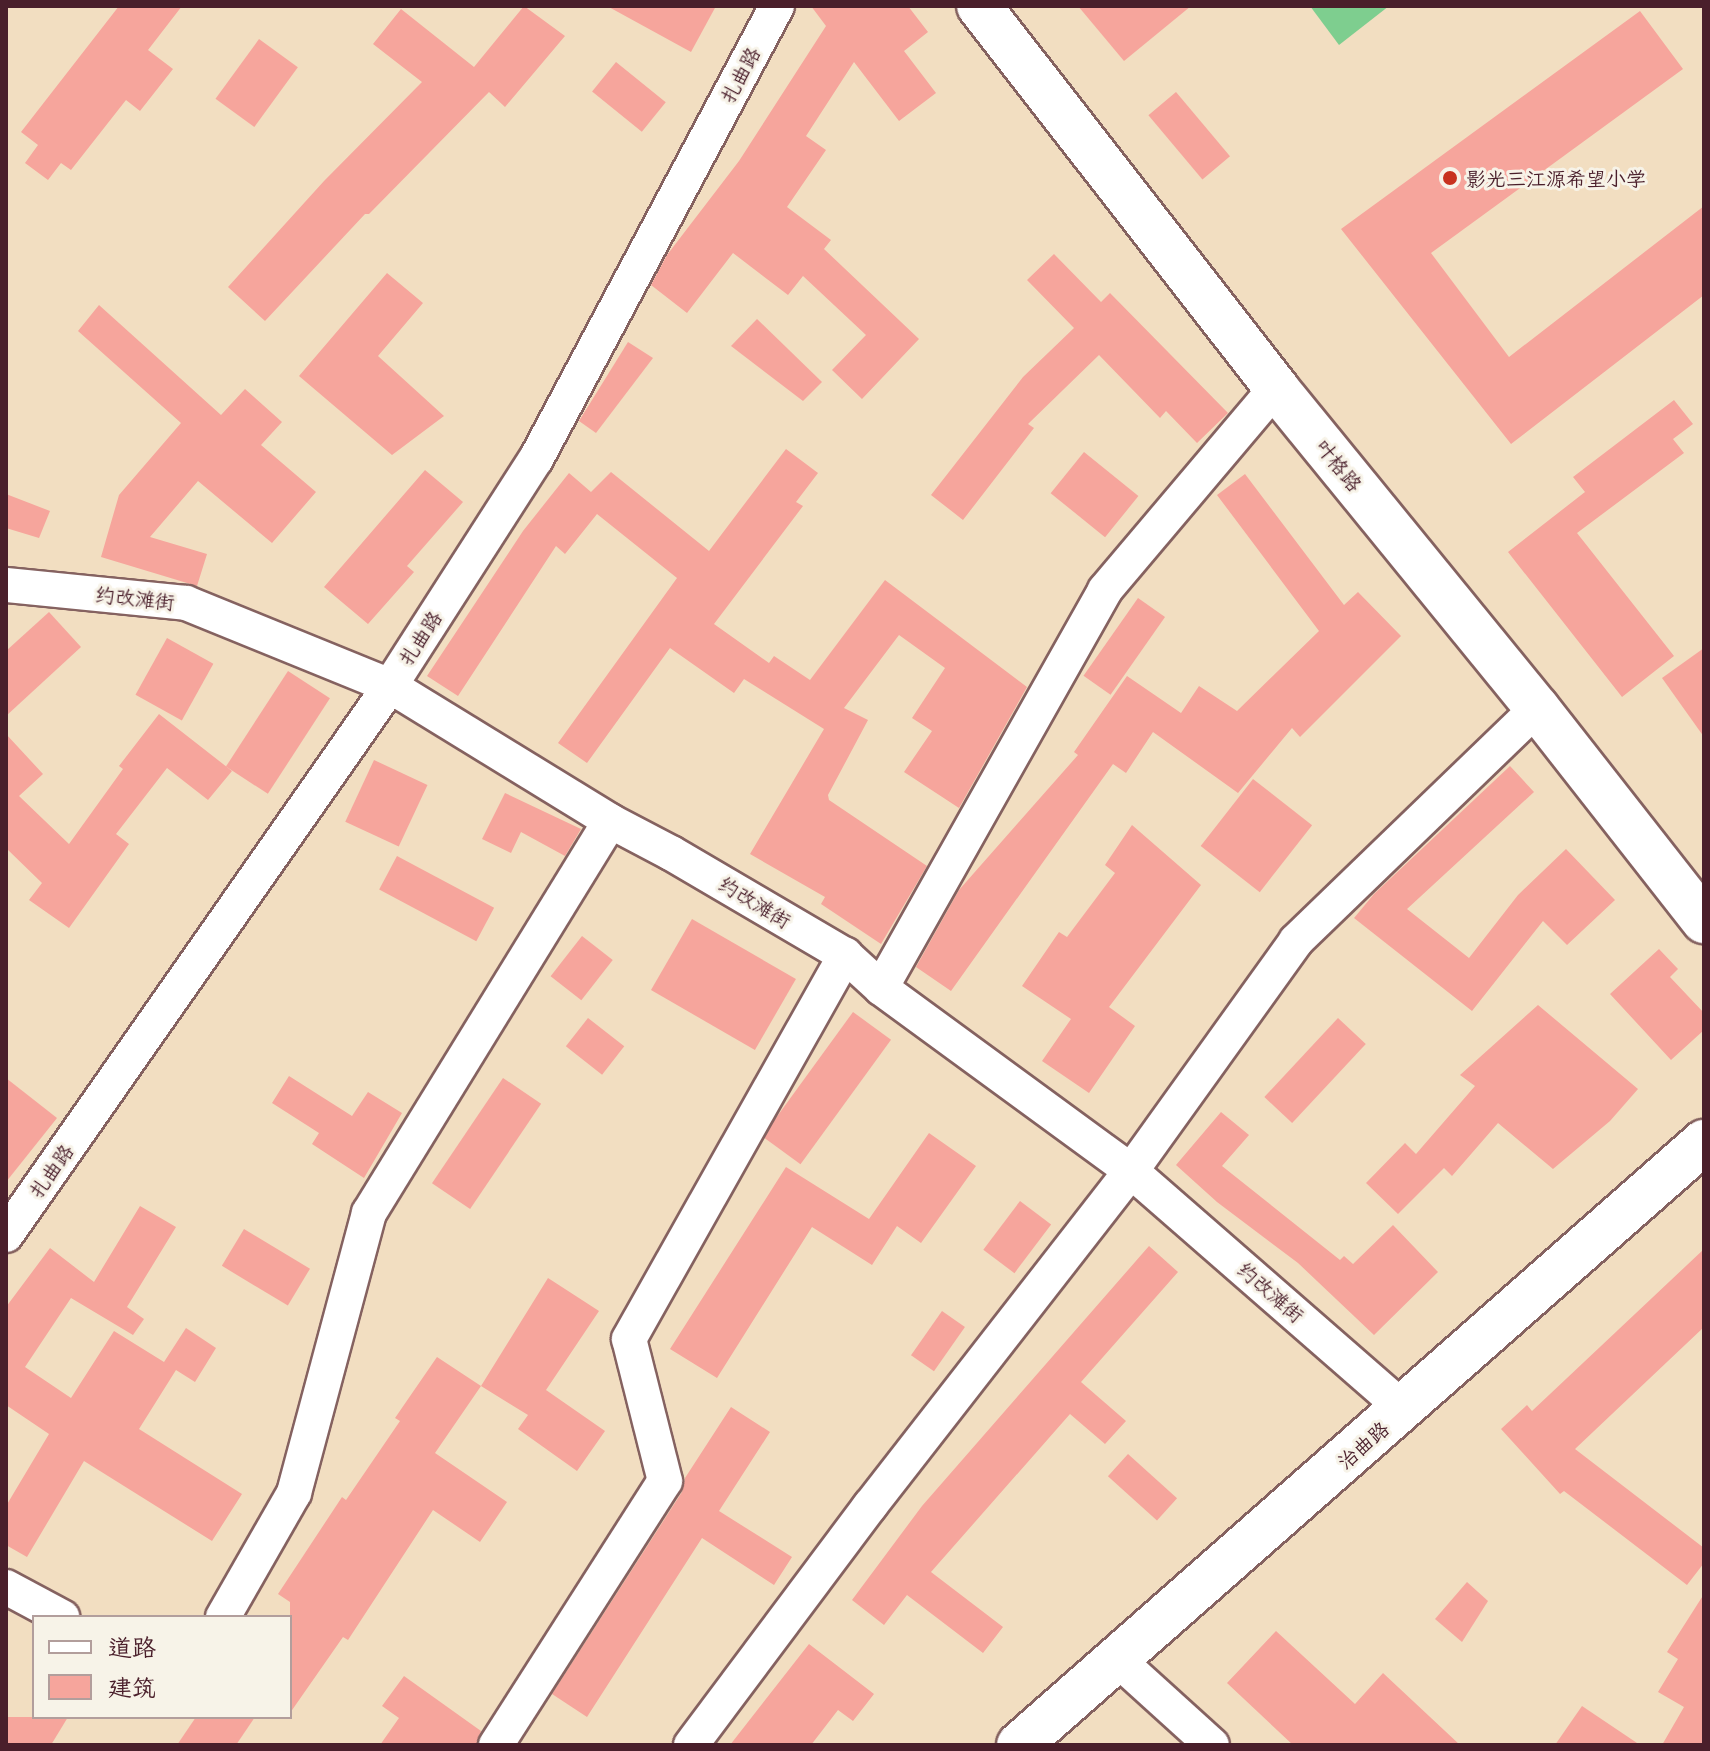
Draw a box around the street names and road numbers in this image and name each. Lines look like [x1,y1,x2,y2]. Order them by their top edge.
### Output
street label: 扎曲路 [715,43,765,107]
street label: 叶格路 [1311,434,1367,496]
street label: 约改滩街 [94,582,176,614]
street label: 扎曲路 [394,606,446,670]
street label: 约改滩街 [715,871,795,933]
street label: 扎曲路 [24,1140,78,1202]
street label: 约改滩街 [1233,1257,1309,1327]
street label: 治曲路 [1332,1416,1394,1474]

